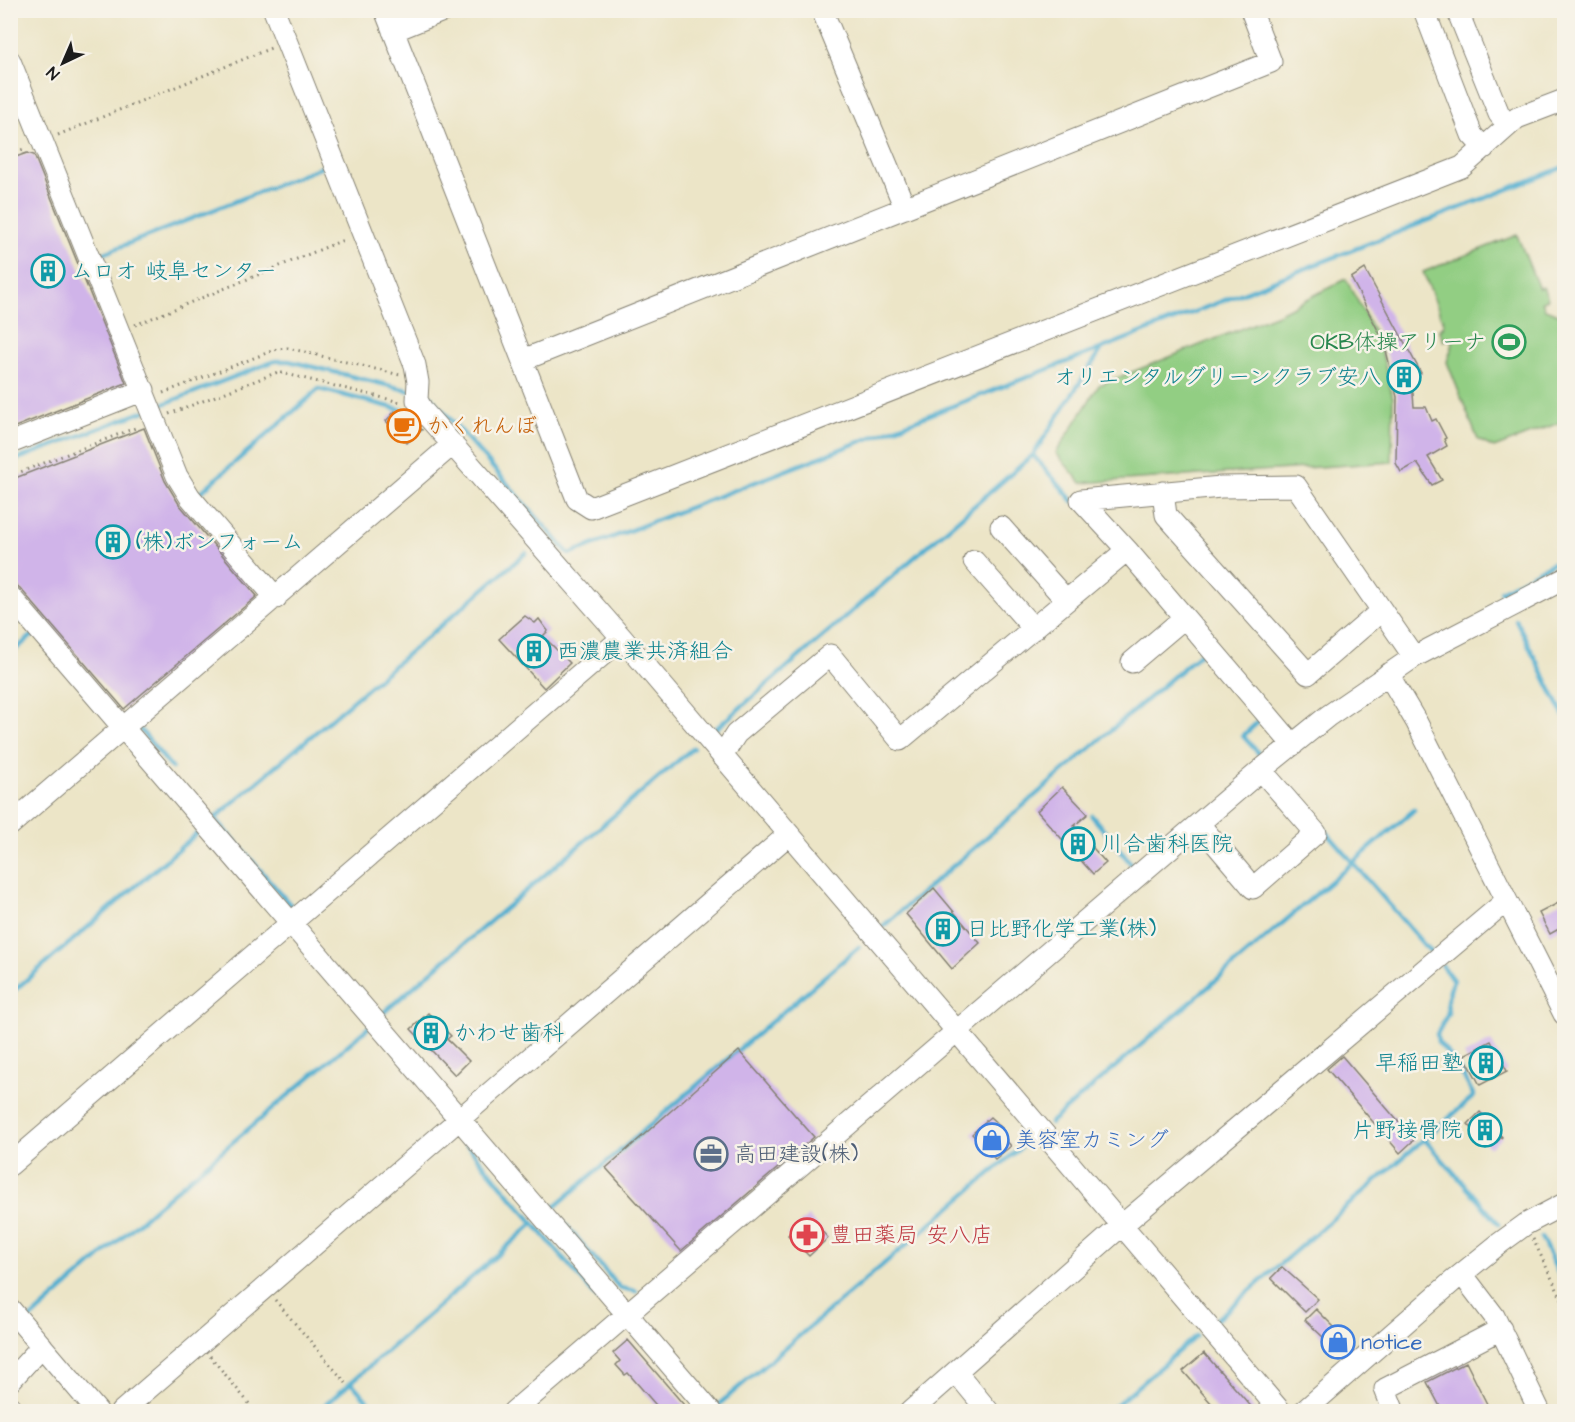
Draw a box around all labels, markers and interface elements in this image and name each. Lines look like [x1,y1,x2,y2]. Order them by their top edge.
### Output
north arrow [33,33,93,93]
text: N [42,62,65,84]
building icon: ムロオ 岐阜センター [30,253,66,289]
place label: ムロオ 岐阜センター [71,256,277,287]
sports icon: OKB体操アリーナ [1491,324,1527,360]
place label: OKB体操アリーナ [1310,327,1486,358]
building icon: オリエンタルグリーンクラブ安八 [1386,359,1422,395]
place label: オリエンタルグリーンクラブ安八 [1054,362,1381,393]
cafe icon: かくれんぼ [386,408,422,444]
place label: かくれんぼ [427,411,537,442]
building icon: (株)ボンフォーム [95,524,131,560]
place label: (株)ボンフォーム [136,527,303,558]
building icon: 西濃農業共済組合 [516,633,552,669]
place label: 西濃農業共済組合 [557,636,733,667]
building icon: 川合歯科医院 [1060,826,1096,862]
place label: 川合歯科医院 [1101,829,1233,860]
building icon: 日比野化学工業(株) [925,911,961,947]
place label: 日比野化学工業(株) [966,914,1157,945]
building icon: かわせ歯科 [413,1015,449,1051]
place label: かわせ歯科 [454,1018,564,1049]
building icon: 早稲田塾 [1468,1045,1504,1081]
place label: 早稲田塾 [1375,1048,1463,1079]
building icon: 片野接骨院 [1467,1112,1503,1148]
place label: 片野接骨院 [1352,1115,1462,1146]
shop icon: 美容室カミング [974,1122,1010,1158]
place label: 美容室カミング [1015,1125,1169,1156]
office icon: 高田建設(株) [693,1136,729,1172]
place label: 高田建設(株) [734,1139,859,1170]
pharmacy icon: 豊田薬局 安八店 [789,1217,825,1253]
place label: 豊田薬局 安八店 [830,1220,993,1251]
shop icon: notice [1320,1324,1356,1360]
place label: notice [1361,1327,1423,1358]

